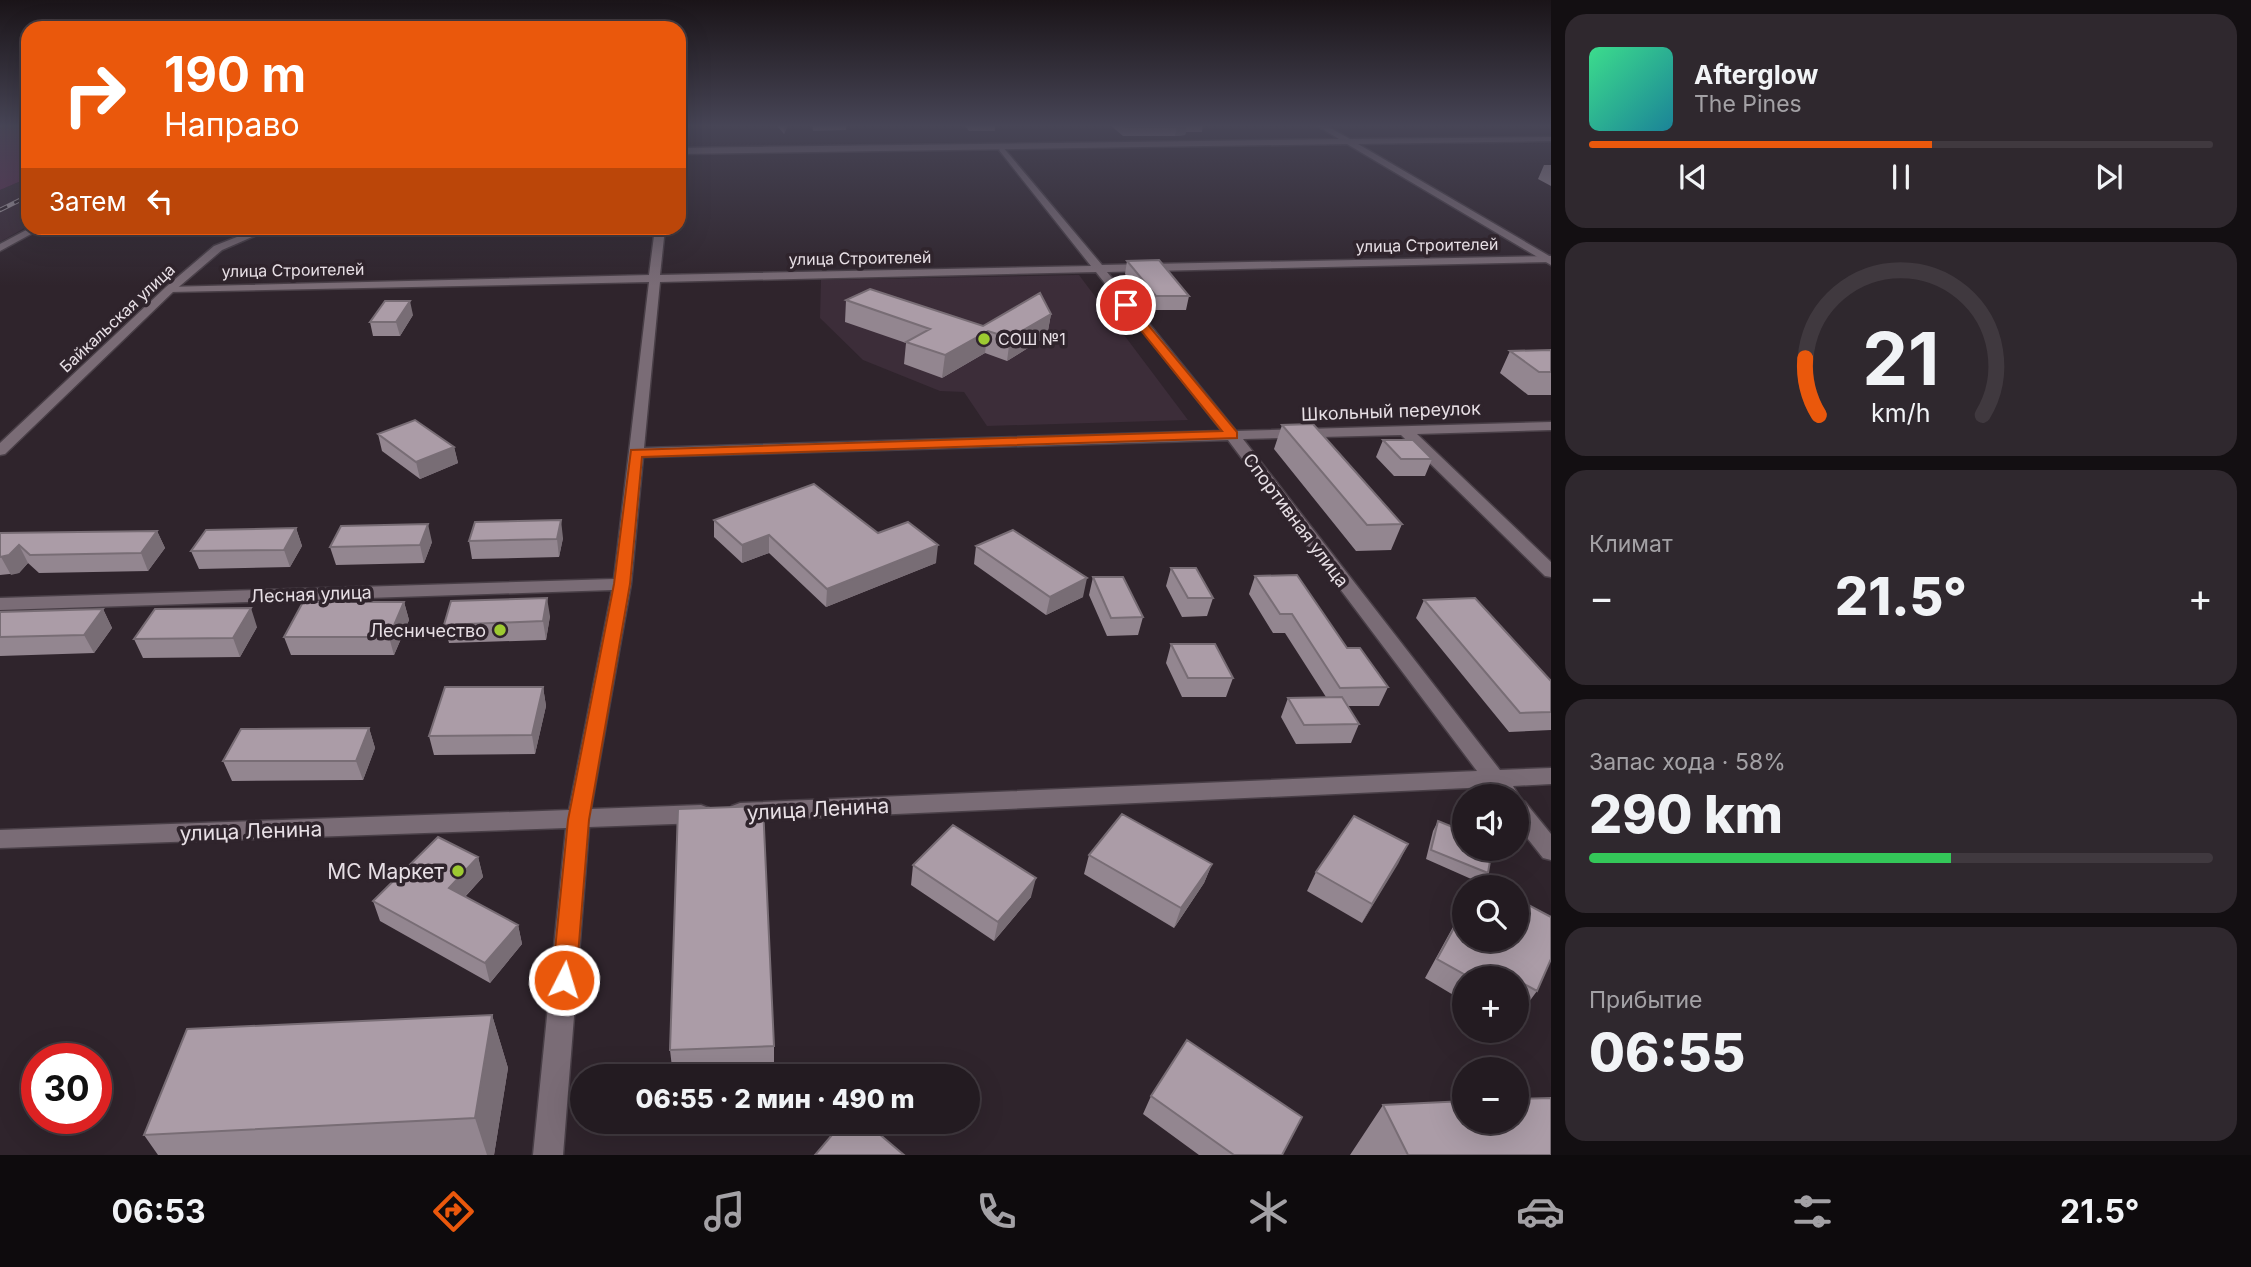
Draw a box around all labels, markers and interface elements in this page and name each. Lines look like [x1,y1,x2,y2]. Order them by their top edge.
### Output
text: 190 m [164,45,306,104]
icon: right [49,49,140,140]
text: Afterglow [1694,59,1818,90]
text: The Pines [1694,90,1802,118]
text: Направо [164,105,300,144]
icon: previous [1674,158,1712,196]
icon: pause [1882,158,1920,196]
icon: next [2090,158,2128,196]
icon: left [141,182,179,220]
text: Затем [49,186,127,217]
street label: улица Строителей [1355,234,1499,256]
street label: улица Строителей [788,247,932,269]
street label: Байкальская улица [55,259,179,377]
street label: улица Строителей [221,259,365,281]
pin [1096,275,1156,335]
icon: arrive [1107,286,1145,324]
text: 21 [1862,315,1940,404]
place label: СОШ №1 [998,329,1066,349]
marker: СОШ №1 [976,331,992,347]
street label: Школьный переулок [1301,397,1481,425]
text: km/h [1871,398,1931,428]
street label: Спортивная улица [1239,449,1353,591]
text: Климат [1589,530,1673,558]
text: 21.5° [1835,565,1967,628]
text: − [1589,574,1614,620]
text: + [2188,574,2213,620]
street label: Лесная улица [250,581,372,607]
place label: Лесничество [370,620,486,641]
marker: Лесничество [492,622,508,638]
text: Запас хода · 58% [1589,748,1786,776]
text: 290 km [1589,783,1783,846]
map controls [1452,784,1529,1134]
button: sound [1452,784,1529,861]
street label: улица Ленина [746,793,890,825]
street label: улица Ленина [179,816,323,846]
place label: МС Маркет [327,859,444,884]
marker: МС Маркет [450,863,466,879]
button: search [1452,875,1529,952]
position arrow [527,943,601,1017]
button: + [1452,966,1529,1043]
text: Прибытие [1589,986,1702,1014]
text: 06:55 [1589,1021,1746,1084]
speed limit sign: 30 [21,1043,112,1134]
button: − [1452,1057,1529,1134]
text: 06:55 · 2 мин · 490 m [635,1083,915,1114]
icon: directions [429,1187,478,1236]
icon: music [700,1187,749,1236]
icon: phone [972,1187,1021,1236]
icon: climate [1244,1187,1293,1236]
icon: car [1516,1187,1565,1236]
icon: filters [1788,1187,1837,1236]
text: 06:53 [111,1192,206,1231]
text: 21.5° [2060,1192,2139,1231]

